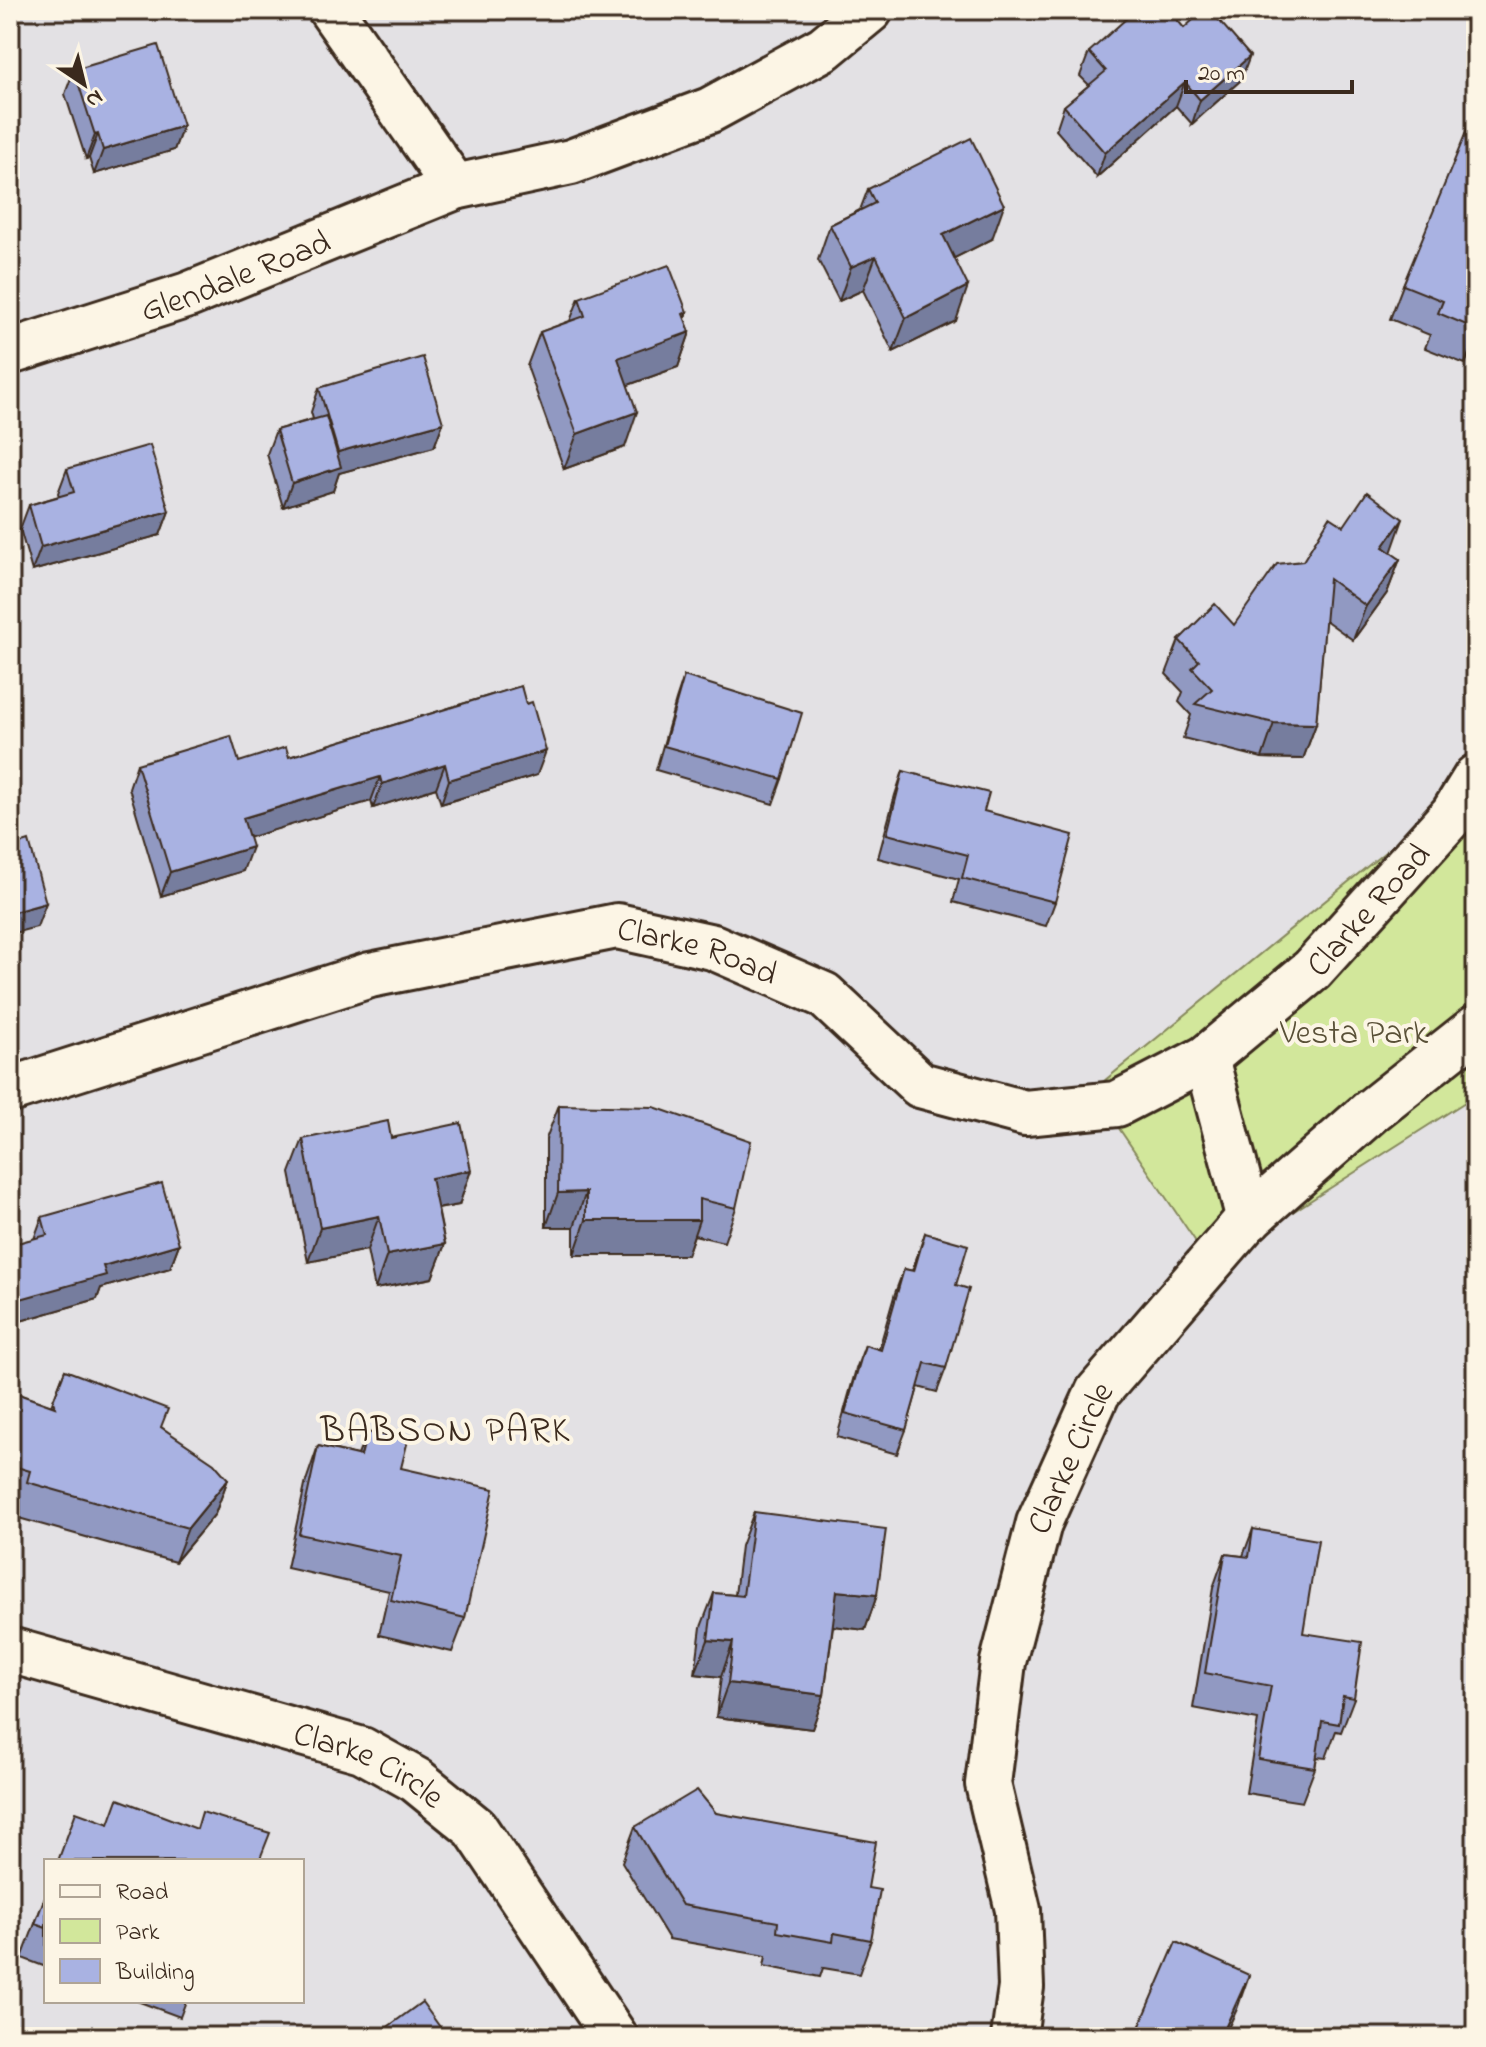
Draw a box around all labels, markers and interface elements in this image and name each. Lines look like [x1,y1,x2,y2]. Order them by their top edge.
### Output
north arrow [44,44,124,124]
scale bar [1186,44,1352,94]
text: 20 m [1198,57,1245,92]
text: N [78,81,109,115]
street label: Glendale Road [135,219,339,338]
street label: Clarke Road [1296,833,1444,990]
street label: Clarke Road [612,906,785,1001]
park label: Vesta Park [1279,1010,1428,1060]
street label: Clarke Circle [1016,1370,1127,1543]
district label: BABSON PARK [320,1406,571,1459]
street label: Clarke Circle [287,1711,455,1823]
legend [44,1859,304,2003]
text: Road [116,1876,169,1911]
text: Park [116,1916,160,1951]
text: Building [115,1956,195,1991]

